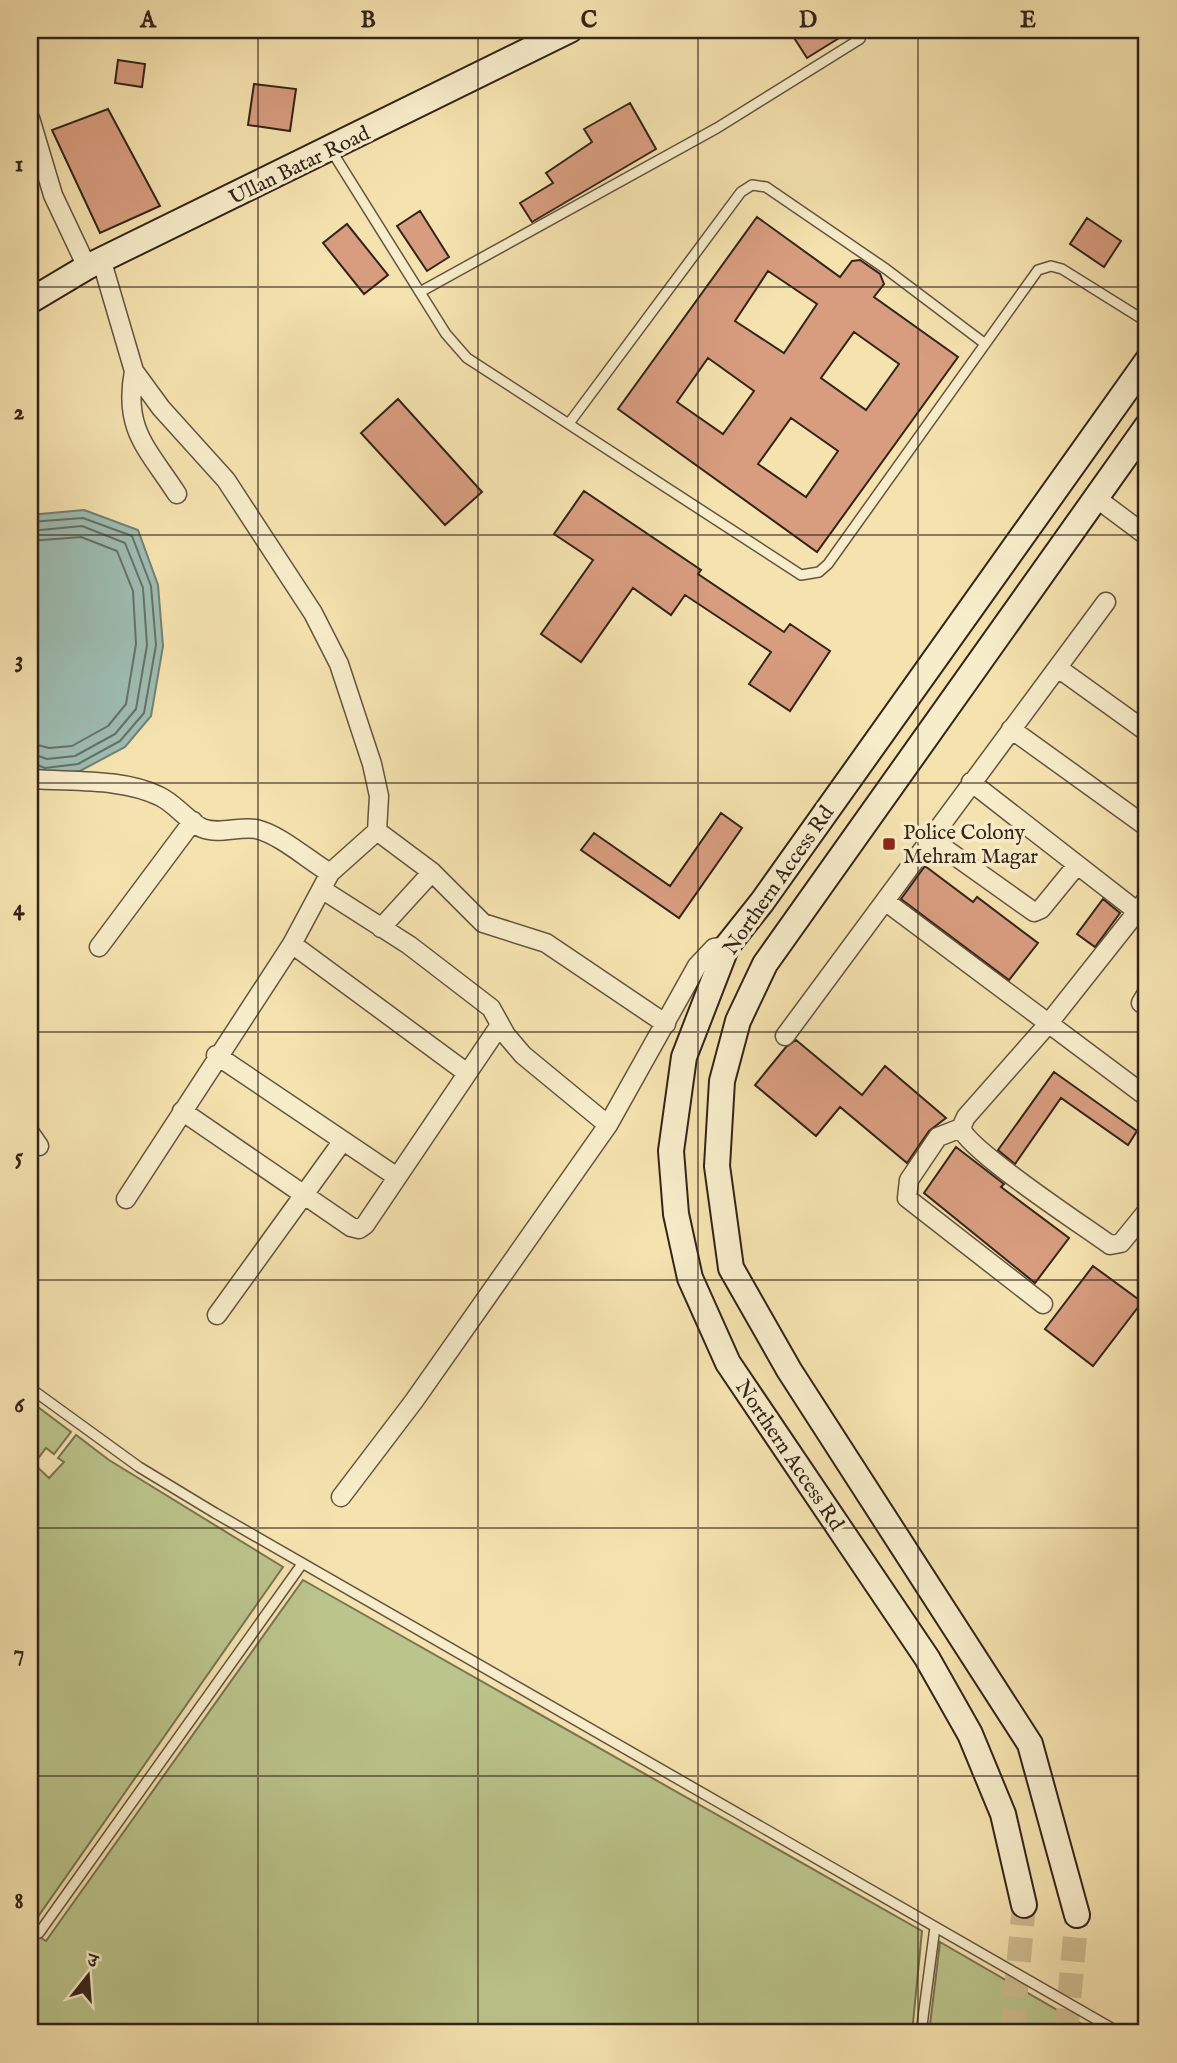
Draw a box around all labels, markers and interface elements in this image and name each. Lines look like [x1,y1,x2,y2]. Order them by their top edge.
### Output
text: A [139,6,157,35]
text: B [360,6,376,35]
text: C [581,6,598,35]
text: D [799,6,817,35]
text: E [1020,6,1036,35]
street label: Ullan Batar Road [225,120,375,212]
text: 1 [15,150,23,179]
text: 2 [14,398,25,427]
text: 3 [15,646,23,675]
street label: Northern Access Rd [718,800,841,961]
place label: Police Colony Mehram Magar [903,820,1038,871]
marker: Police Colony Mehram Magar [881,836,897,852]
text: 4 [13,894,25,923]
text: 5 [15,1143,24,1172]
street label: Northern Access Rd [728,1375,850,1537]
text: 6 [14,1391,25,1420]
text: 7 [14,1639,24,1668]
text: 8 [14,1887,24,1916]
north arrow [52,1940,122,2010]
text: उ [82,1948,102,1975]

